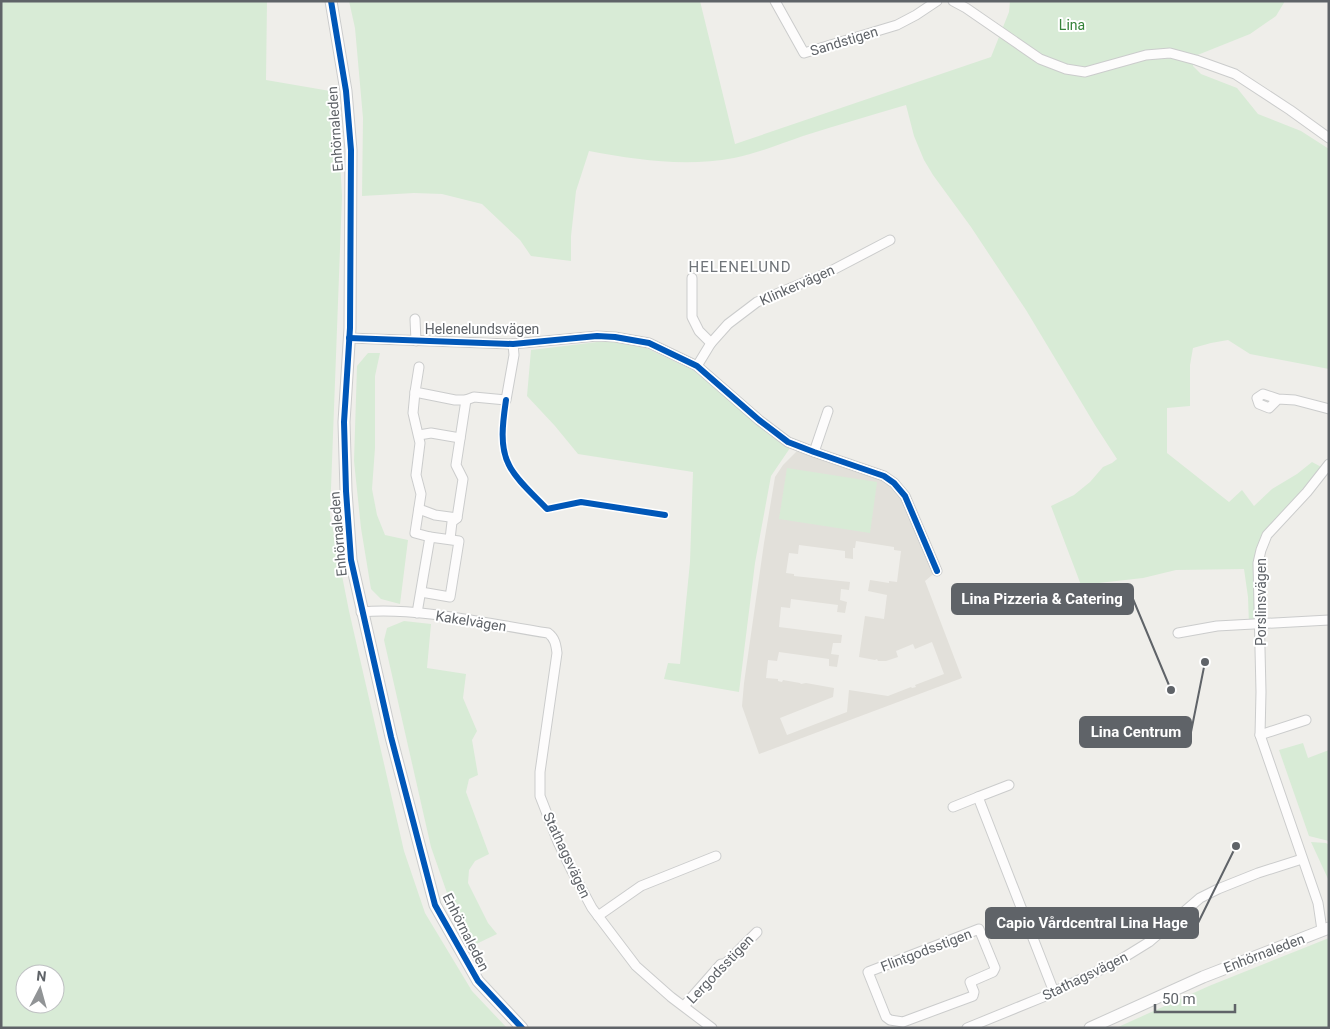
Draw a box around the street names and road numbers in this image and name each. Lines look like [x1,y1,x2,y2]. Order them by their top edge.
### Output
street label: Sandstigen [808,23,880,59]
street label: Enhörnaleden [324,86,346,172]
street label: Klinkervägen [757,261,837,309]
street label: Helenelundsvägen [425,321,539,337]
street label: Enhörnaleden [326,491,350,577]
street label: Porslinsvägen [1253,558,1269,646]
street label: Kakelvägen [434,608,508,634]
street label: Stathagsvägen [540,810,594,900]
street label: Enhörnaleden [439,890,493,974]
street label: Flintgodsstigen [878,925,974,975]
street label: Enhörnaleden [1221,930,1307,976]
street label: Lergodsstigen [683,932,757,1006]
street label: Stathagsvägen [1040,948,1130,1004]

